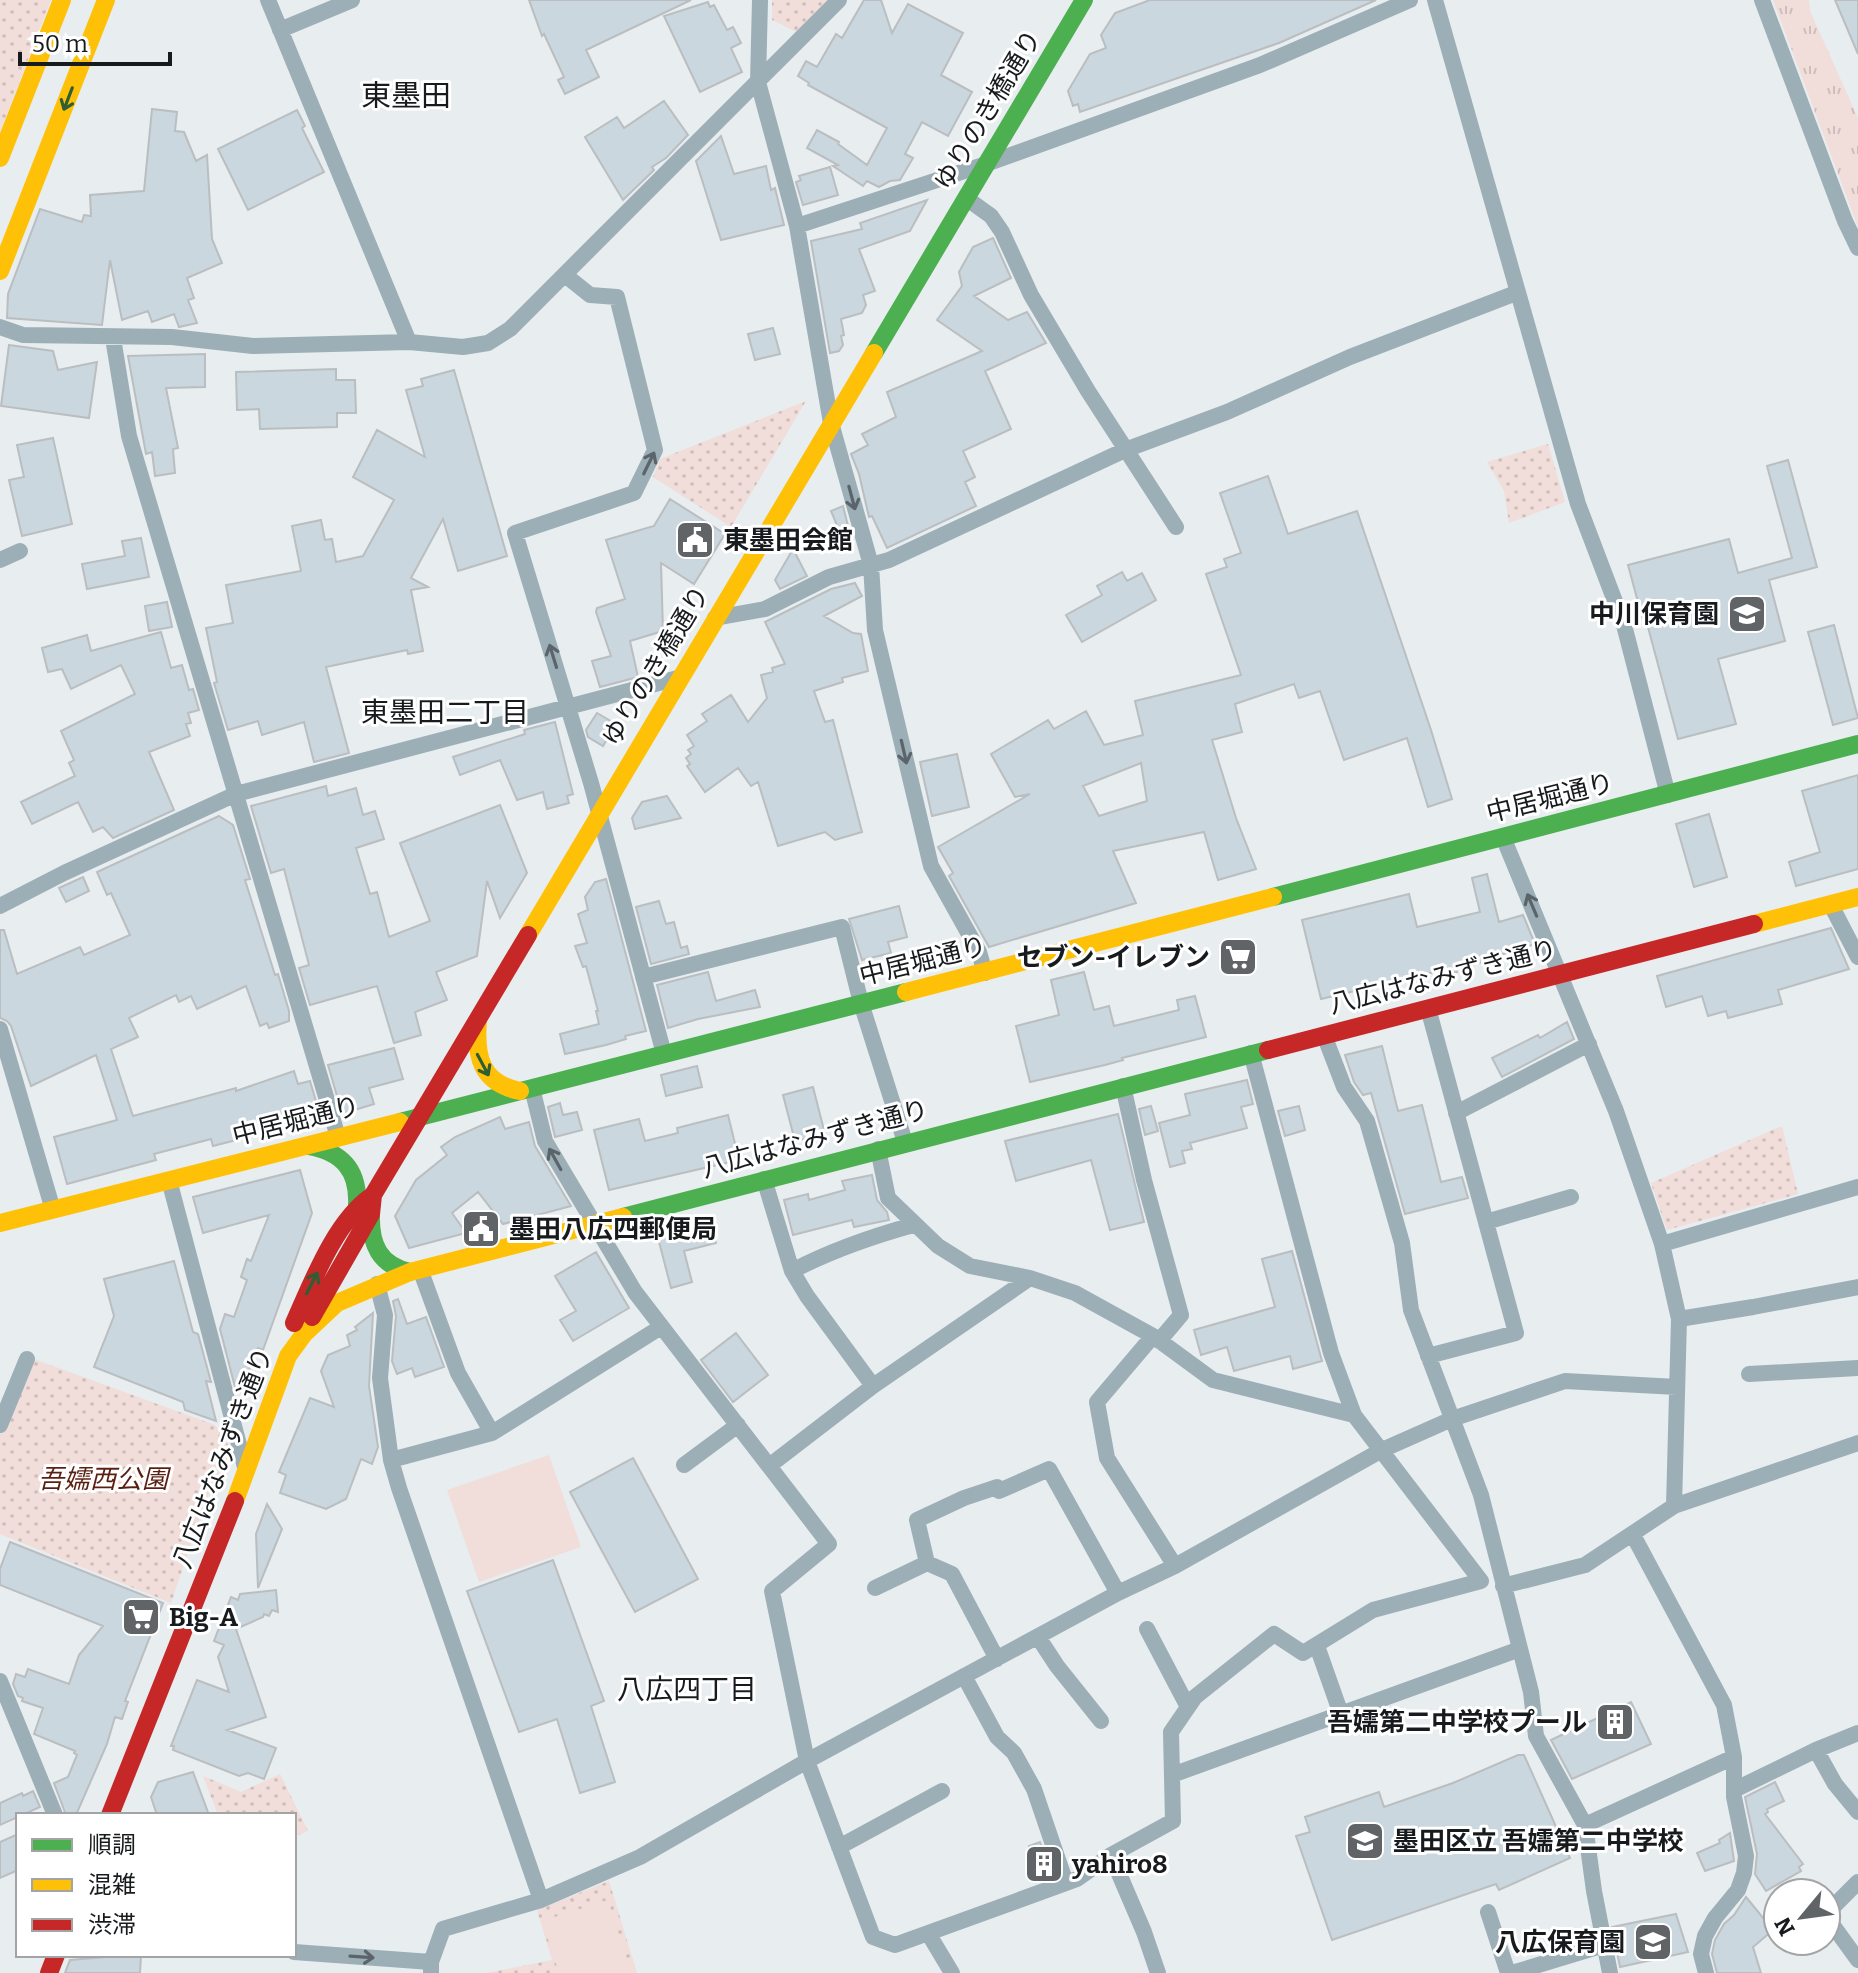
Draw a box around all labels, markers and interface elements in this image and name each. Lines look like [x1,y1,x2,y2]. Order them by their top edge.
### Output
scale bar [20,16,170,66]
street label: ゆりのき橋通り [928,24,1048,196]
text: 50 m [32,30,88,58]
district label: 東墨田 [361,78,451,114]
one-way arrow [60,86,74,111]
one-way arrow [642,451,657,475]
one-way arrow [846,485,861,511]
public building icon: 東墨田会館 [674,519,716,561]
place label: 東墨田会館 [723,525,853,556]
street label: ゆりのき橋通り [596,580,716,752]
school or university icon: 中川保育園 [1726,593,1768,635]
place label: 中川保育園 [1589,599,1719,630]
one-way arrow [545,644,559,669]
district label: 東墨田二丁目 [361,696,529,729]
one-way arrow [897,739,912,765]
street label: 中居堀通り [1483,767,1617,829]
one-way arrow [1524,893,1539,918]
street label: 中居堀通り [856,930,990,992]
street label: 八広はなみずき通り [1326,934,1560,1020]
supermarket icon: セブン-イレブン [1217,936,1259,978]
place label: セブン-イレブン [1016,942,1210,973]
one-way arrow [476,1053,492,1076]
street label: 中居堀通り [229,1090,363,1152]
street label: 八広はなみずき通り [698,1094,932,1184]
one-way arrow [546,1148,562,1171]
public building icon: 墨田八広四郵便局 [460,1208,502,1250]
place label: 墨田八広四郵便局 [509,1214,717,1245]
one-way arrow [304,1271,320,1295]
street label: 八広はなみずき通り [167,1343,279,1573]
park label: 吾嬬西公園 [38,1464,172,1495]
supermarket icon: Big-A [120,1596,162,1638]
place label: Big-A [169,1602,239,1633]
district label: 八広四丁目 [617,1673,757,1706]
building icon: 吾嬬第二中学校プール [1594,1701,1636,1743]
place label: 吾嬬第二中学校プール [1327,1707,1587,1738]
legend [16,1813,296,1957]
school or university icon: 墨田区立 吾嬬第二中学校 [1344,1820,1386,1862]
place label: 墨田区立 吾嬬第二中学校 [1393,1826,1684,1857]
text: 順調 [88,1831,136,1859]
building icon: yahiro8 [1023,1843,1065,1885]
place label: yahiro8 [1071,1849,1168,1880]
text: 混雑 [88,1871,136,1899]
north arrow [1762,1877,1842,1957]
text: 渋滞 [88,1911,136,1939]
text: N [1769,1912,1801,1940]
school or university icon: 八広保育園 [1632,1921,1674,1963]
place label: 八広保育園 [1495,1927,1625,1958]
one-way arrow [348,1950,375,1965]

